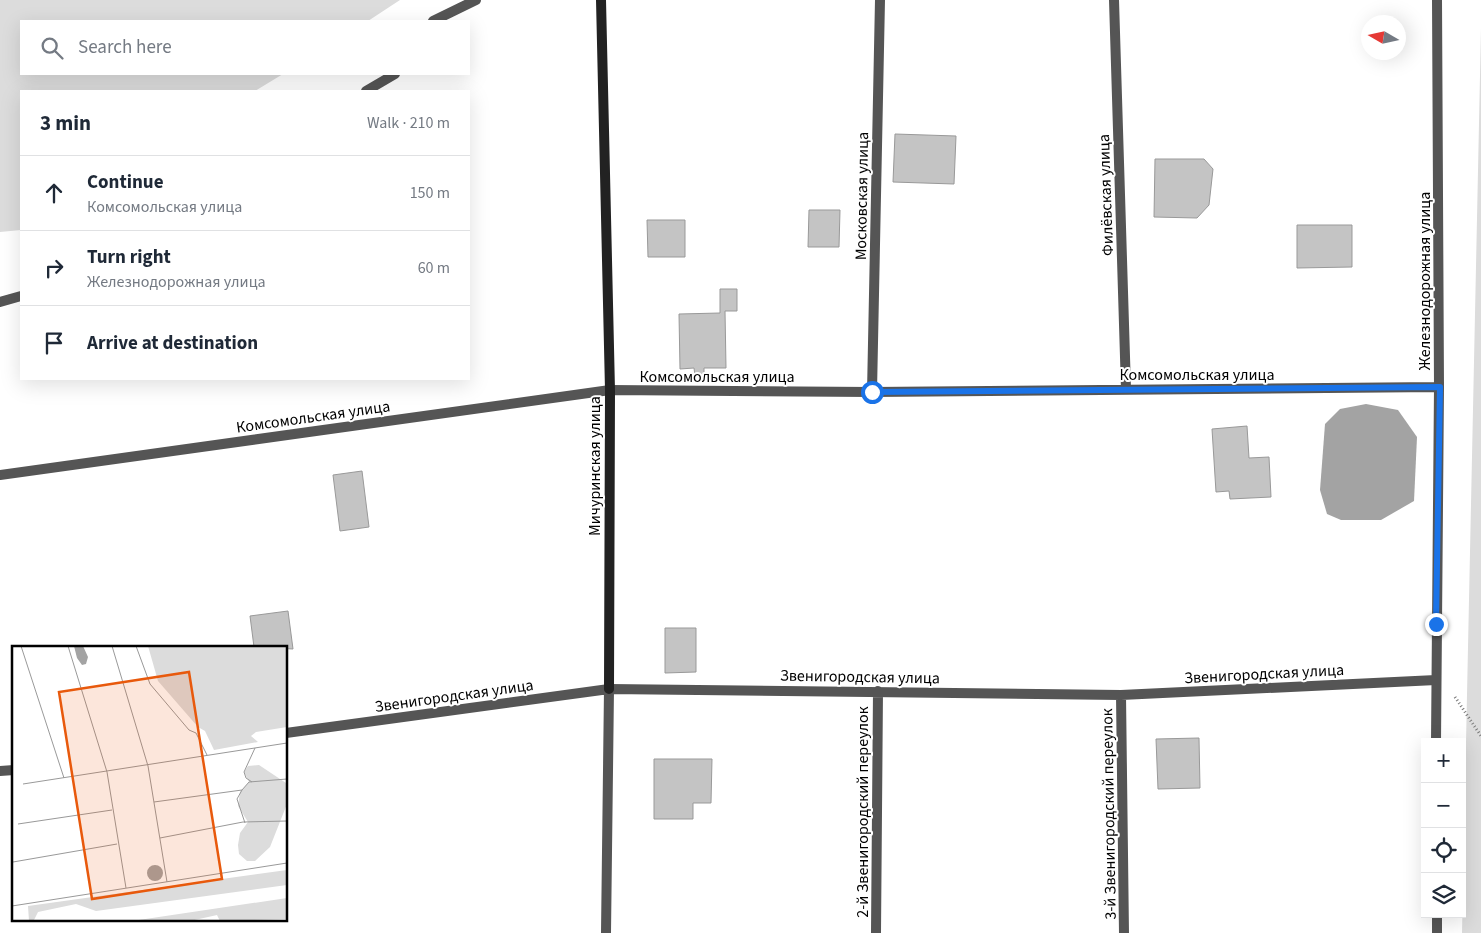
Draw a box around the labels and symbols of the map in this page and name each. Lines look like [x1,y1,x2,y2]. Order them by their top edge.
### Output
north arrow [1361,15,1406,60]
street label: Московская улица [850,132,874,260]
street label: Филёвская улица [1093,134,1119,256]
street label: Железнодорожная улица [1414,192,1436,370]
street label: Комсомольская улица [1119,364,1275,386]
street label: Комсомольская улица [639,366,795,388]
route start [861,381,884,404]
street label: Комсомольская улица [235,395,392,439]
street label: Мичуринская улица [584,396,606,536]
route end [1425,613,1448,636]
inset map [12,646,288,920]
street label: Звенигородская улица [1184,659,1345,689]
street label: Звенигородская улица [780,665,940,689]
street label: Звенигородская улица [373,674,535,718]
street label: 2-й Звенигородский переулок [852,706,874,918]
street label: 3-й Звенигородский переулок [1096,708,1122,920]

